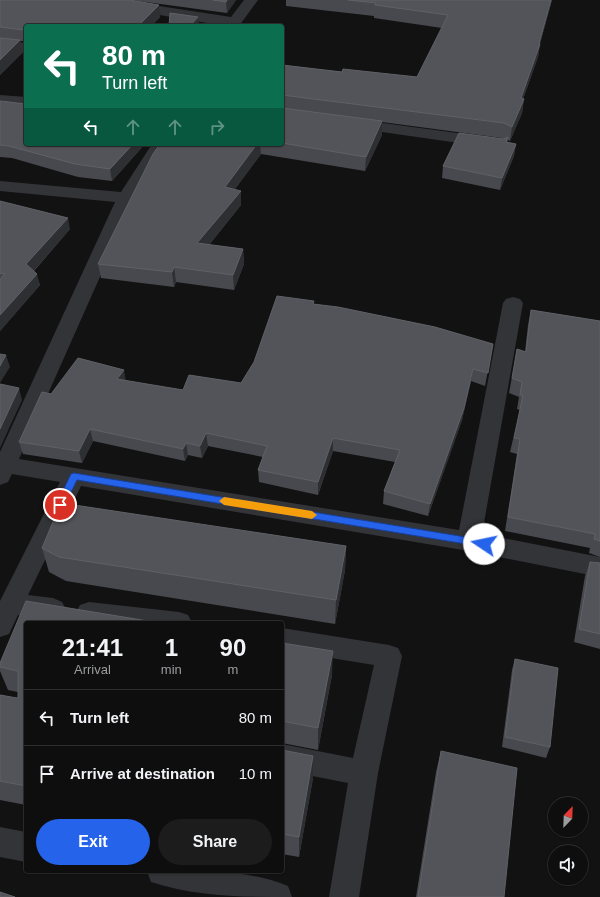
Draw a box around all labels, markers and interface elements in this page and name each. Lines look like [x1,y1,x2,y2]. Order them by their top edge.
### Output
icon: left [36,40,88,92]
text: 80 m [102,40,166,71]
text: Turn left [102,73,167,93]
icon: left [80,116,102,138]
icon: ahead [122,116,144,138]
icon: ahead [164,116,186,138]
icon: right [206,116,228,138]
pin [43,488,77,522]
icon: arrive [49,494,71,516]
position arrow [463,523,505,565]
text: 21:41 [62,634,123,661]
text: 1 [165,634,178,661]
text: 90 [220,634,246,661]
text: Arrival [74,662,111,677]
text: min [161,662,182,677]
text: m [227,662,238,677]
icon: left [36,707,58,729]
text: Turn left [70,709,129,726]
text: 80 m [239,709,272,726]
icon: arrive [36,763,58,785]
text: Arrive at destination [70,765,215,782]
text: 10 m [239,765,272,782]
north arrow [548,797,588,837]
map controls [548,797,588,885]
button: Exit [36,819,150,865]
button: Share [158,819,272,865]
button: sound [548,845,588,885]

